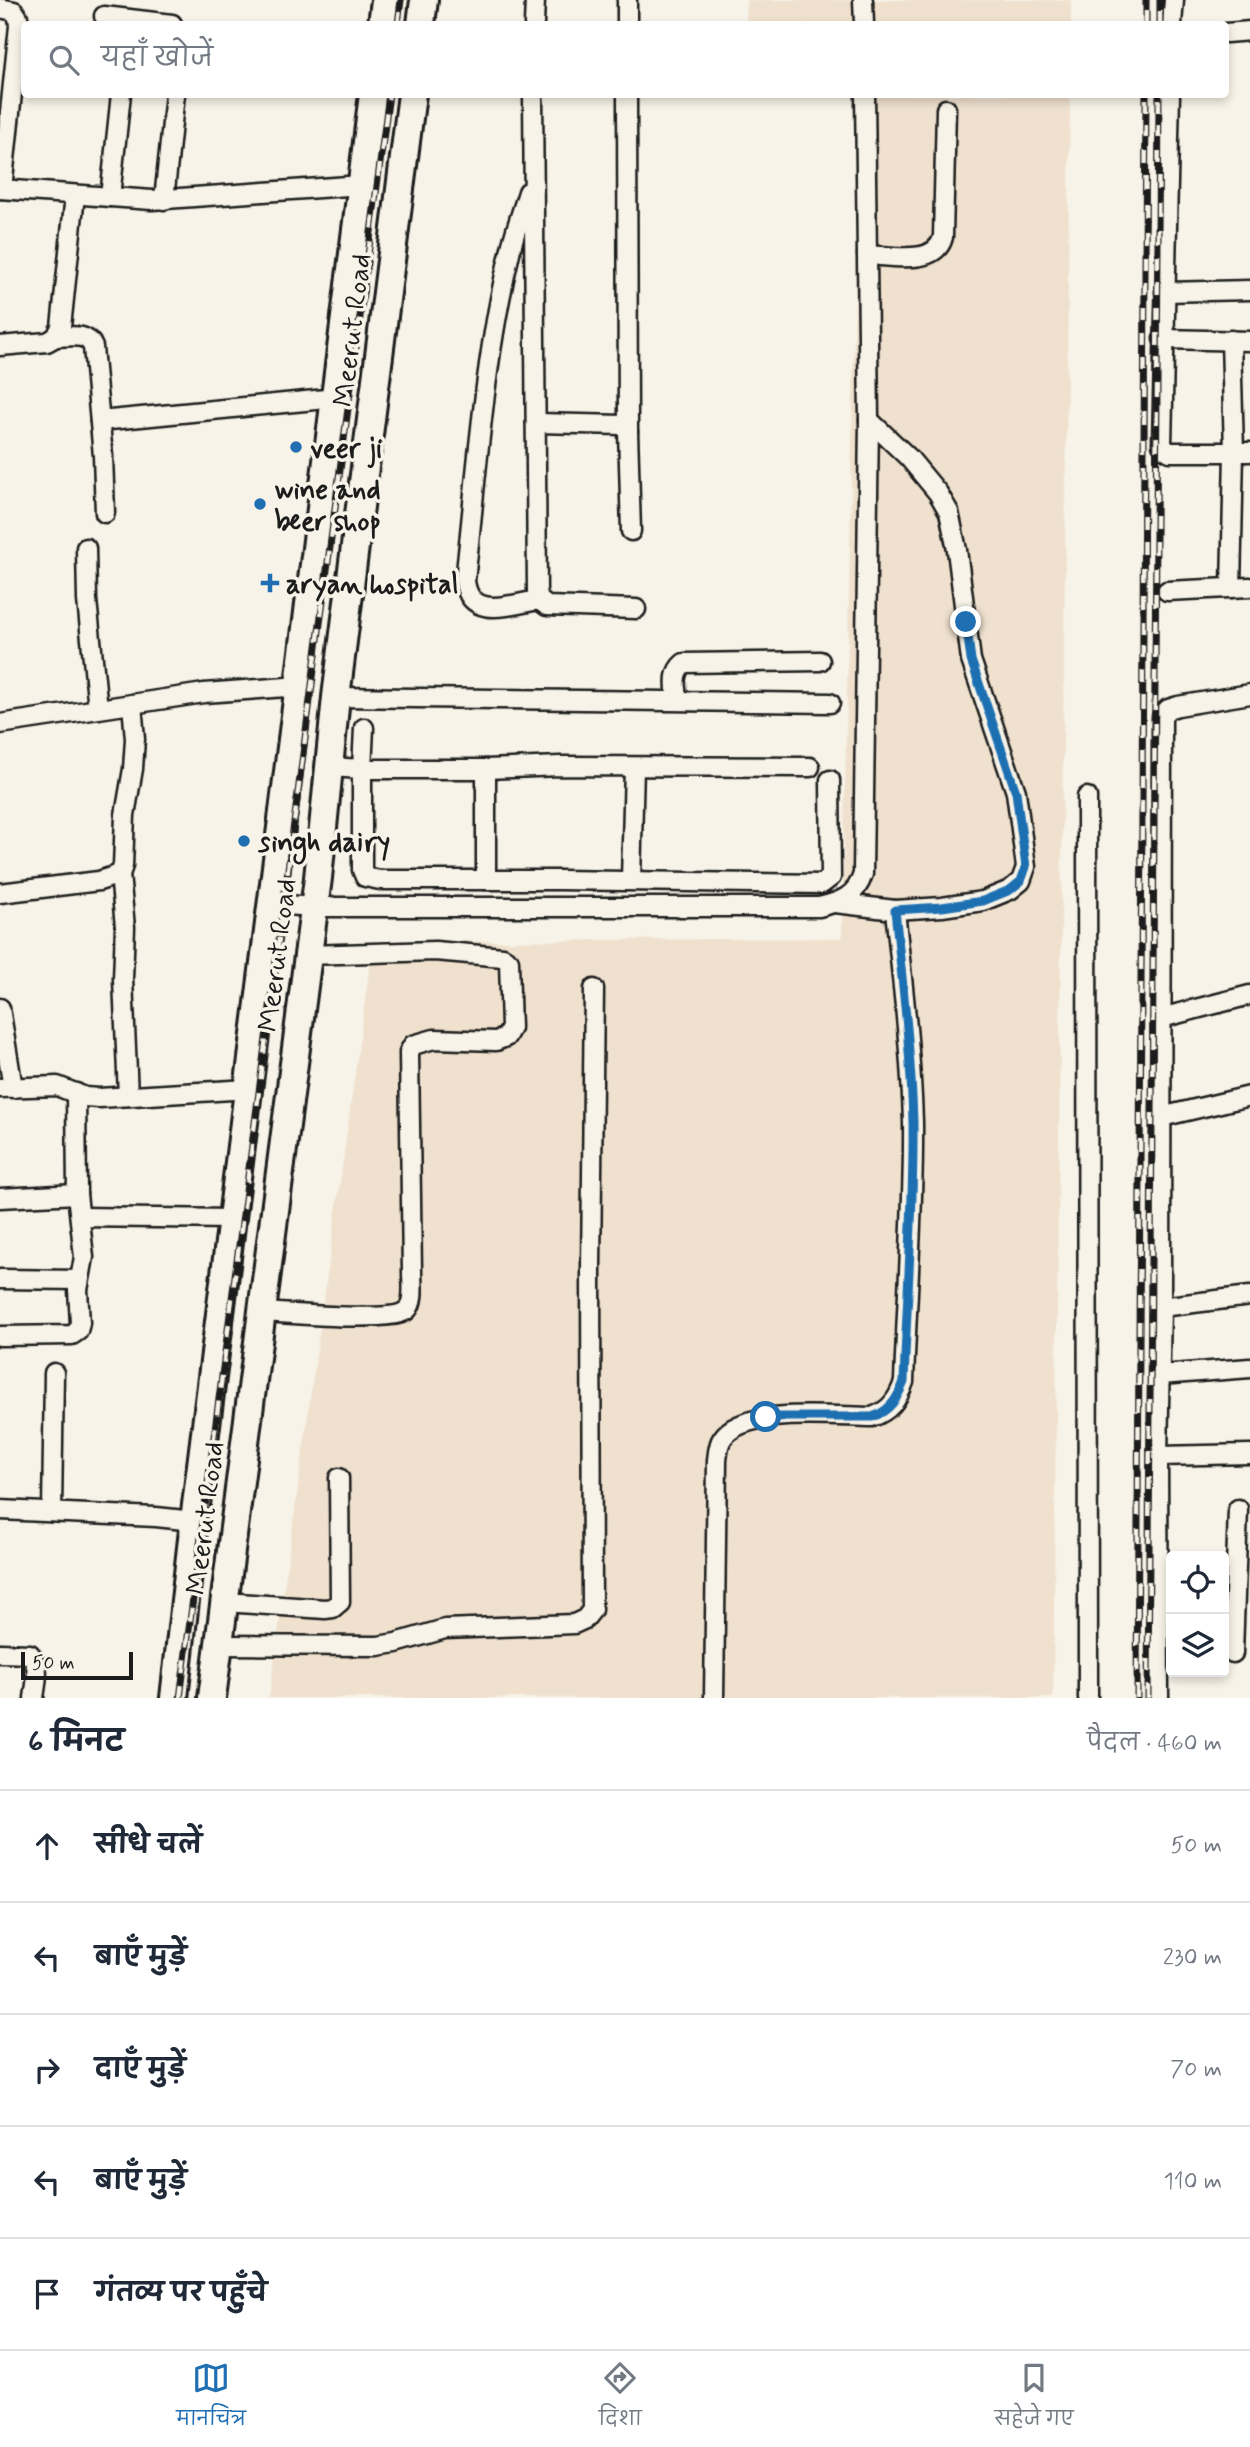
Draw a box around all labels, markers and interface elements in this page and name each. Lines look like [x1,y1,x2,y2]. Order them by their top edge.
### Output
search box [21,21,1229,98]
icon: search [45,41,83,79]
text: यहाँ खोजें [101,42,213,76]
street label: Meerut Road [326,252,381,409]
place label: veer ji [310,431,382,468]
marker: veer ji [288,439,304,455]
place label: wine and beer shop [274,472,381,541]
marker: wine and beer shop [252,496,268,512]
place label: aryan hospital [286,567,459,604]
marker: aryan hospital [260,573,280,593]
route end [950,606,981,637]
place label: singh dairy [257,825,390,865]
marker: singh dairy [236,833,252,849]
street label: Meerut Road [251,877,306,1034]
route start [750,1401,781,1432]
street label: Meerut Road [179,1440,234,1597]
map controls [1166,1551,1229,1677]
button: locate [1166,1551,1229,1614]
button: layers [1166,1614,1229,1677]
scale bar [21,1649,133,1681]
text: 50 m [32,1651,75,1676]
text: 6 मिनट [28,1723,124,1762]
text: पैदल · 460 m [1087,1729,1222,1759]
icon: ahead [28,1827,66,1865]
text: सीधे चलें [95,1829,202,1863]
text: 50 m [1171,1831,1222,1861]
icon: left [28,1939,66,1977]
text: बाएँ मुड़ें [95,1941,187,1975]
text: 230 m [1163,1943,1222,1973]
icon: right [28,2051,66,2089]
text: दाएँ मुड़ें [95,2053,186,2087]
text: 70 m [1170,2055,1222,2085]
icon: left [28,2163,66,2201]
text: बाएँ मुड़ें [95,2165,187,2199]
text: 110 m [1163,2167,1222,2197]
icon: arrive [28,2275,66,2313]
text: गंतव्य पर पहुँचे [95,2277,267,2311]
tab: मानचित्र [176,2359,246,2439]
tab: दिशा [599,2359,642,2439]
tab: सहेजे गए [994,2359,1074,2439]

